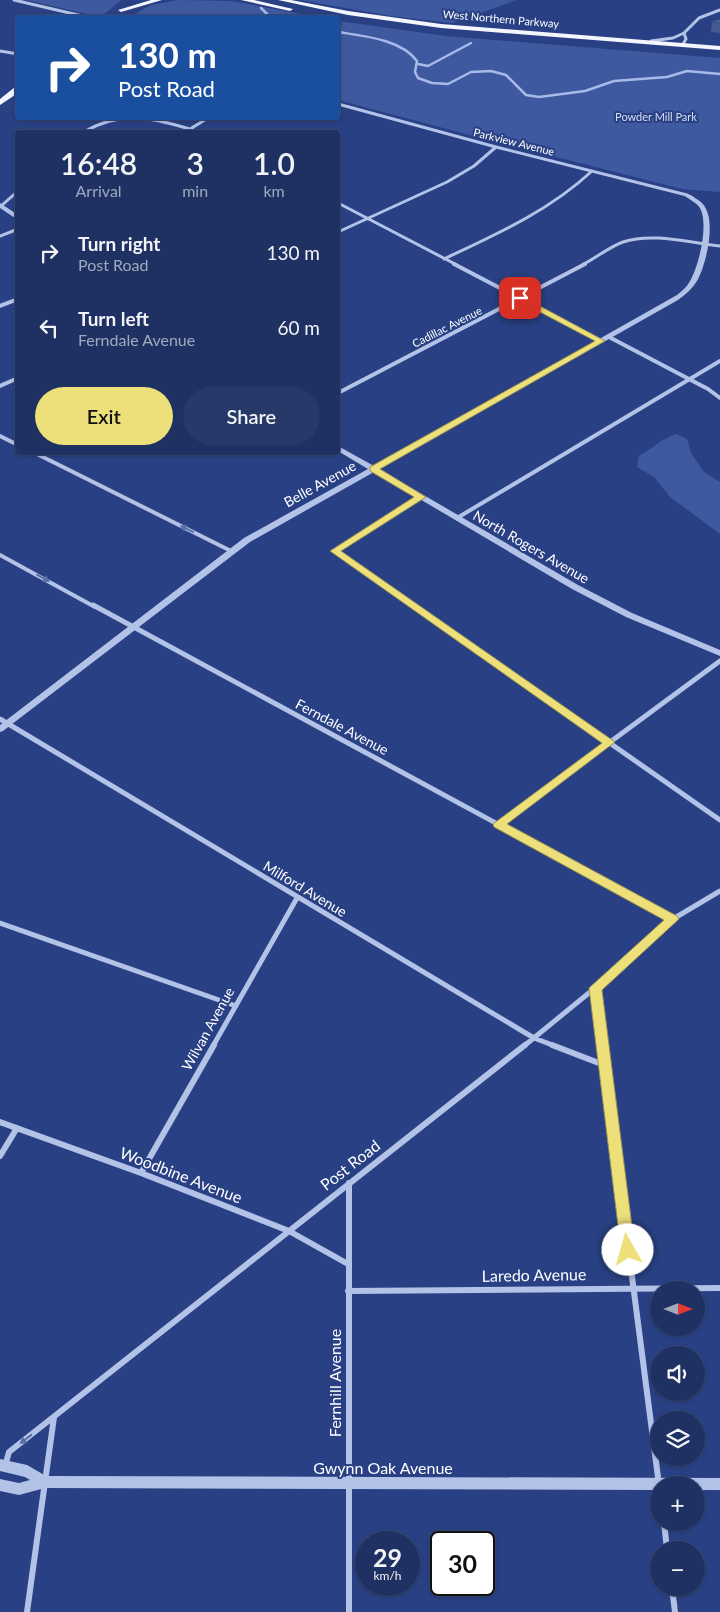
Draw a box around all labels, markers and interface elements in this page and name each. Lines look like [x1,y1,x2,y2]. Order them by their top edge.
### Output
street label: West Northern Parkway [442,7,560,30]
text: 130 m [118,33,217,75]
icon: right [35,35,100,100]
text: Post Road [118,75,215,102]
park label: Powder Mill Park [615,110,697,123]
street label: Parkview Avenue [472,125,556,158]
text: 16:48 [60,145,137,181]
text: 3 [186,145,204,181]
text: 1.0 [253,145,295,181]
text: Arrival [76,181,122,200]
text: min [182,181,208,200]
text: km [263,181,285,200]
text: Turn right [78,232,160,255]
icon: right [35,239,63,267]
text: 130 m [266,241,320,264]
text: Post Road [78,255,149,274]
pin [499,277,541,319]
icon: arrive [506,284,534,312]
street label: Cadillac Avenue [410,303,484,350]
text: Turn left [78,307,149,330]
icon: left [35,314,63,342]
text: 60 m [277,316,320,339]
text: Ferndale Avenue [78,330,195,349]
button: Exit [35,387,173,445]
button: Share [183,387,320,445]
street label: Belle Avenue [281,457,359,510]
street label: North Rogers Avenue [470,506,592,587]
one-way arrow [180,525,194,533]
one-way arrow [36,574,50,582]
street label: Ferndale Avenue [293,695,392,758]
street label: Milford Avenue [260,857,350,920]
street label: Wilvan Avenue [178,984,237,1073]
street label: Post Road [316,1135,383,1194]
street label: Woodbine Avenue [117,1142,245,1207]
position arrow [601,1223,653,1275]
street label: Laredo Avenue [481,1264,586,1285]
north arrow [650,1281,705,1336]
map controls [650,1281,705,1596]
street label: Fernhill Avenue [325,1329,344,1437]
button: sound [650,1346,705,1401]
button: layers [650,1411,705,1466]
one-way arrow [19,1434,32,1444]
street label: Gwynn Oak Avenue [313,1458,453,1477]
button: + [650,1476,705,1531]
speed limit sign: 30 [430,1531,495,1596]
button: − [650,1541,705,1596]
text: 29 [373,1542,402,1572]
text: km/h [373,1568,402,1583]

